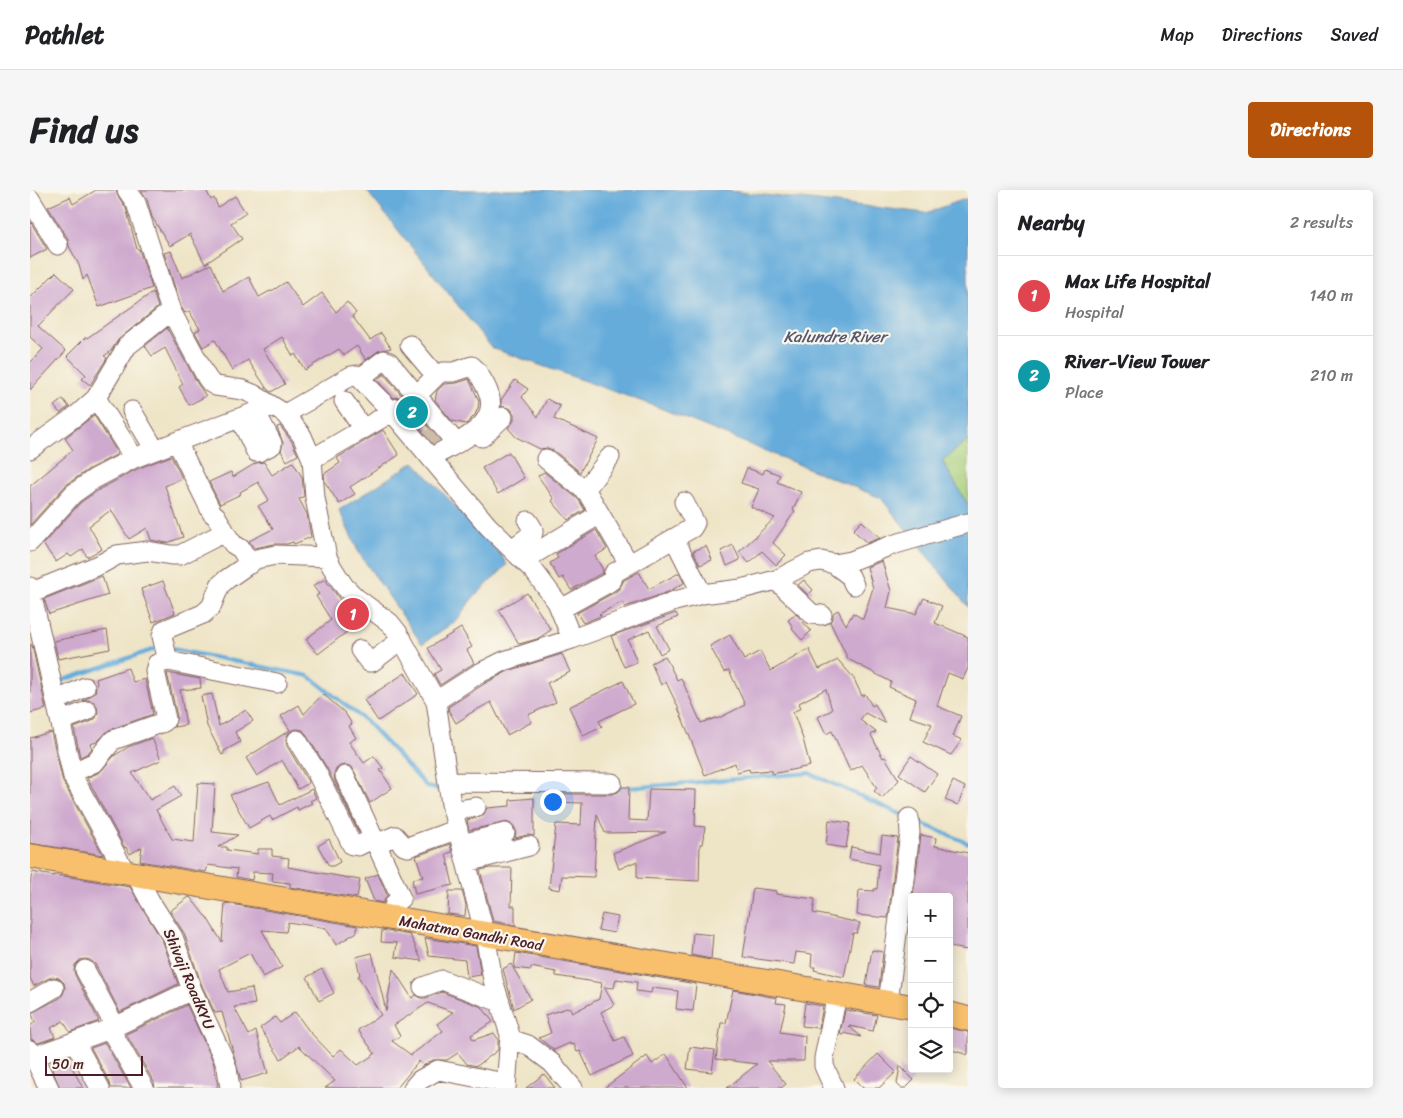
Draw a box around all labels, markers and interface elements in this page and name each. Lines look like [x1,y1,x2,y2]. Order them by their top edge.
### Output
text: Pathlet [25,14,104,56]
text: Map [1161,19,1194,51]
text: Directions [1222,19,1303,51]
text: Saved [1331,19,1378,51]
text: Find us [30,99,138,161]
button: Directions [1248,102,1373,158]
text: Nearby [1018,204,1084,242]
text: 2 results [1290,208,1353,237]
text: Max Life Hospital [1065,265,1210,298]
text: 1 [1031,281,1037,310]
text: 140 m [1310,281,1353,310]
text: Hospital [1065,298,1124,327]
water label: Kalundre River [784,322,889,351]
text: River-View Tower [1065,345,1209,378]
text: 2 [1029,361,1039,390]
text: 210 m [1310,361,1353,390]
text: Place [1065,378,1104,407]
pin: 2 [396,393,428,431]
pin: 1 [337,595,369,633]
your location [540,789,566,815]
map controls [908,893,953,1073]
button: + [908,893,953,938]
street label: Mahatma Gandhi Road [397,908,546,959]
street label: Shivaji RoadKYU [156,924,222,1035]
button: − [908,938,953,983]
button: locate [908,983,953,1028]
button: layers [908,1028,953,1073]
text: 50 m [52,1052,84,1077]
scale bar [45,1053,142,1076]

